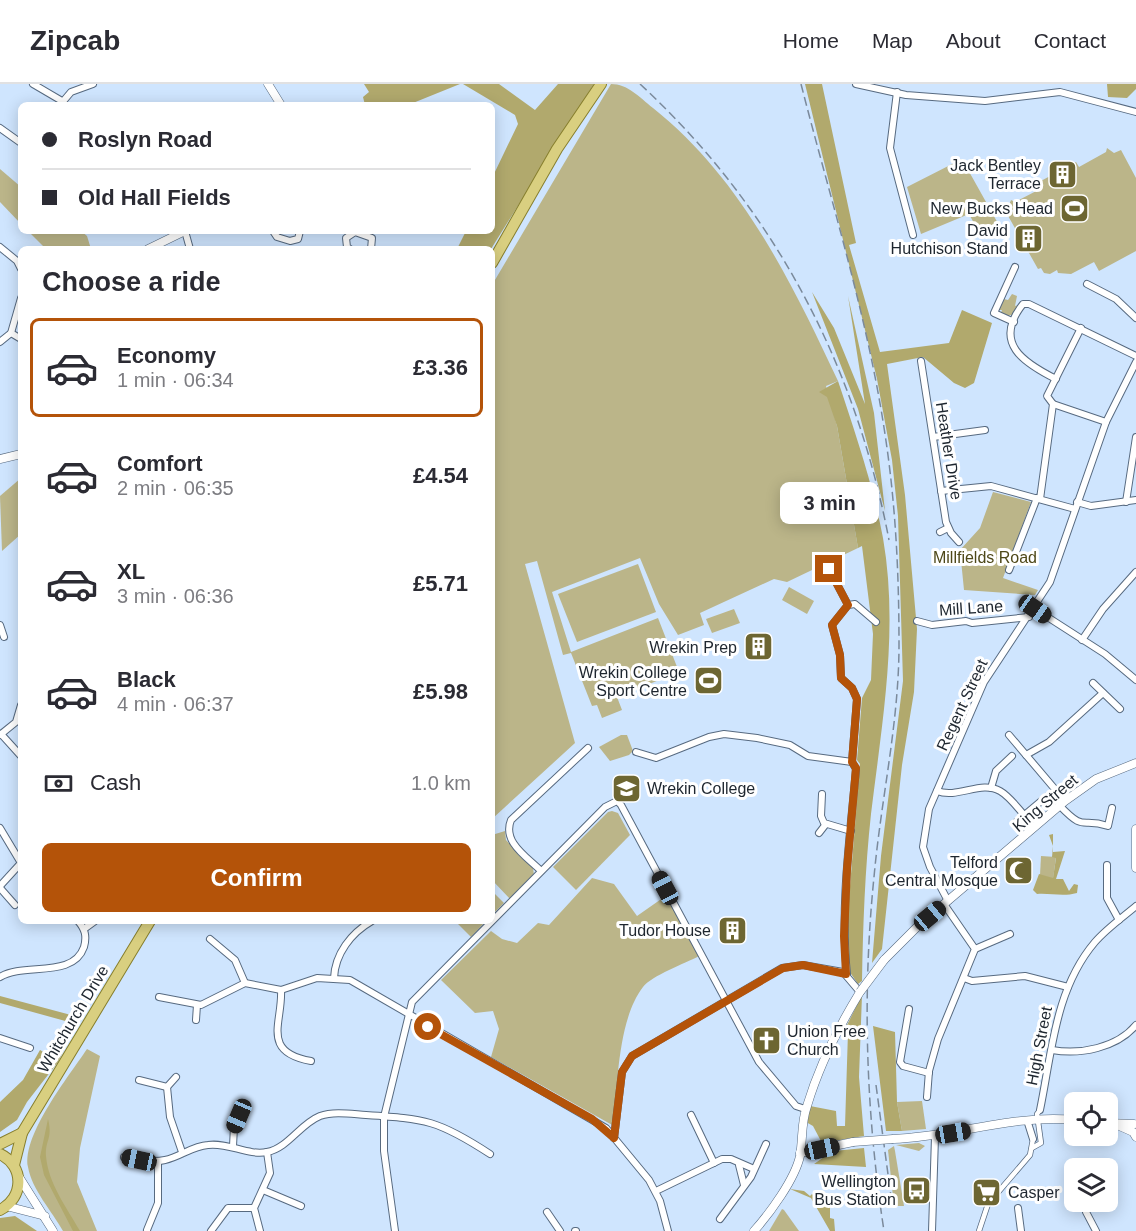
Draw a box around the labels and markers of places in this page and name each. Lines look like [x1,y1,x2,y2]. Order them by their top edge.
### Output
place label: Jack Bentley Terrace [950,157,1041,192]
building icon: Jack Bentley Terrace [1046,158,1078,190]
sports icon: New Bucks Head [1058,192,1090,224]
place label: New Bucks Head [930,200,1053,217]
place label: David Hutchison Stand [891,222,1008,257]
building icon: David Hutchison Stand [1013,223,1045,255]
building icon: Wrekin Prep [742,631,774,663]
place label: Wrekin Prep [649,639,737,656]
place label: Wrekin College Sport Centre [579,664,687,699]
sports icon: Wrekin College Sport Centre [692,665,724,697]
school or university icon: Wrekin College [610,772,642,804]
place label: Wrekin College [647,780,755,797]
place label: Telford Central Mosque [885,854,998,889]
mosque icon: Telford Central Mosque [1003,855,1035,887]
building icon: Tudor House [716,914,748,946]
place label: Tudor House [619,922,711,939]
place label: Union Free Church [787,1023,866,1058]
church icon: Union Free Church [750,1024,782,1056]
place label: Wellington Bus Station [814,1173,896,1208]
bus stop icon: Wellington Bus Station [901,1174,933,1206]
supermarket icon: Casper [971,1176,1003,1208]
place label: Casper [1008,1184,1060,1201]

